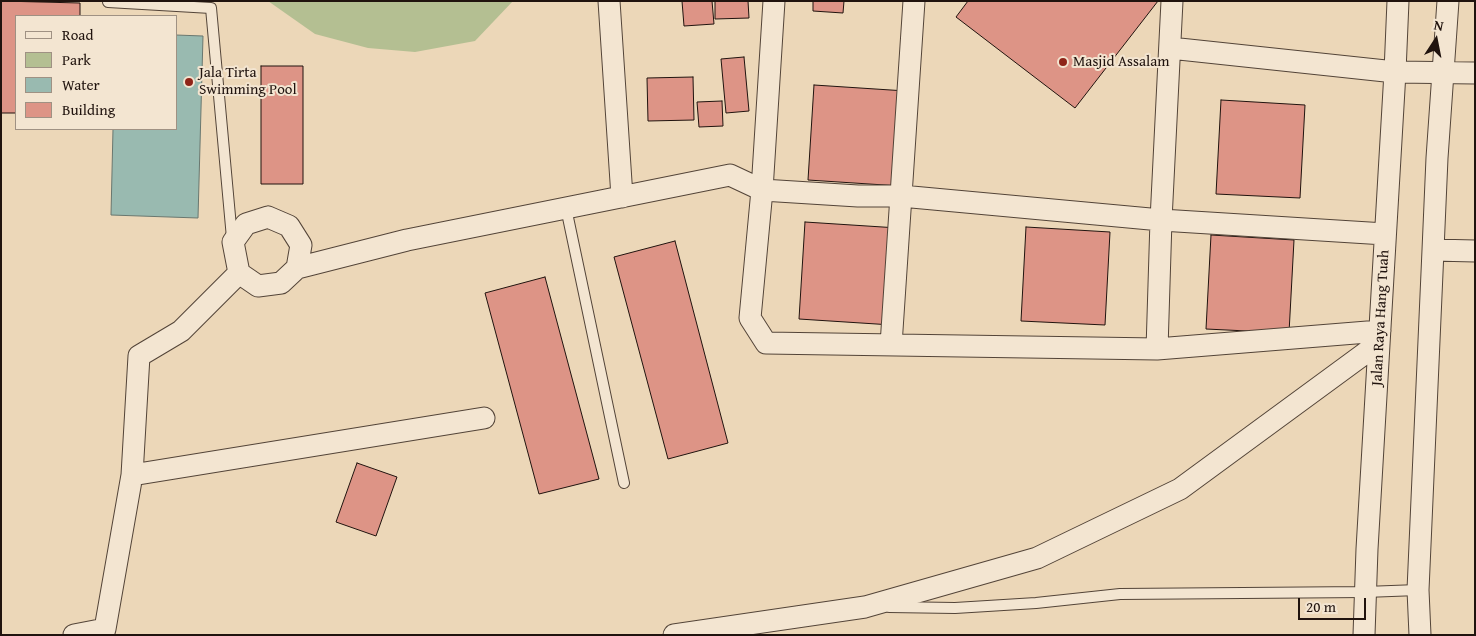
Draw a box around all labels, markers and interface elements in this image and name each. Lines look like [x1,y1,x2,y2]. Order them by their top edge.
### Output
legend [15,15,178,130]
north arrow [1411,15,1461,65]
text: N [1432,15,1445,36]
text: Road [62,24,93,45]
text: Park [62,49,91,70]
place label: Masjid Assalam [1073,53,1170,71]
marker: Masjid Assalam [1057,56,1069,68]
place label: Jala Tirta Swimming Pool [199,64,297,99]
text: Water [62,74,100,95]
marker: Jala Tirta Swimming Pool [183,76,195,88]
text: Building [62,99,115,120]
street label: Jalan Raya Hang Tuah [1368,249,1394,387]
scale bar [1301,588,1368,620]
text: 20 m [1306,596,1336,617]

